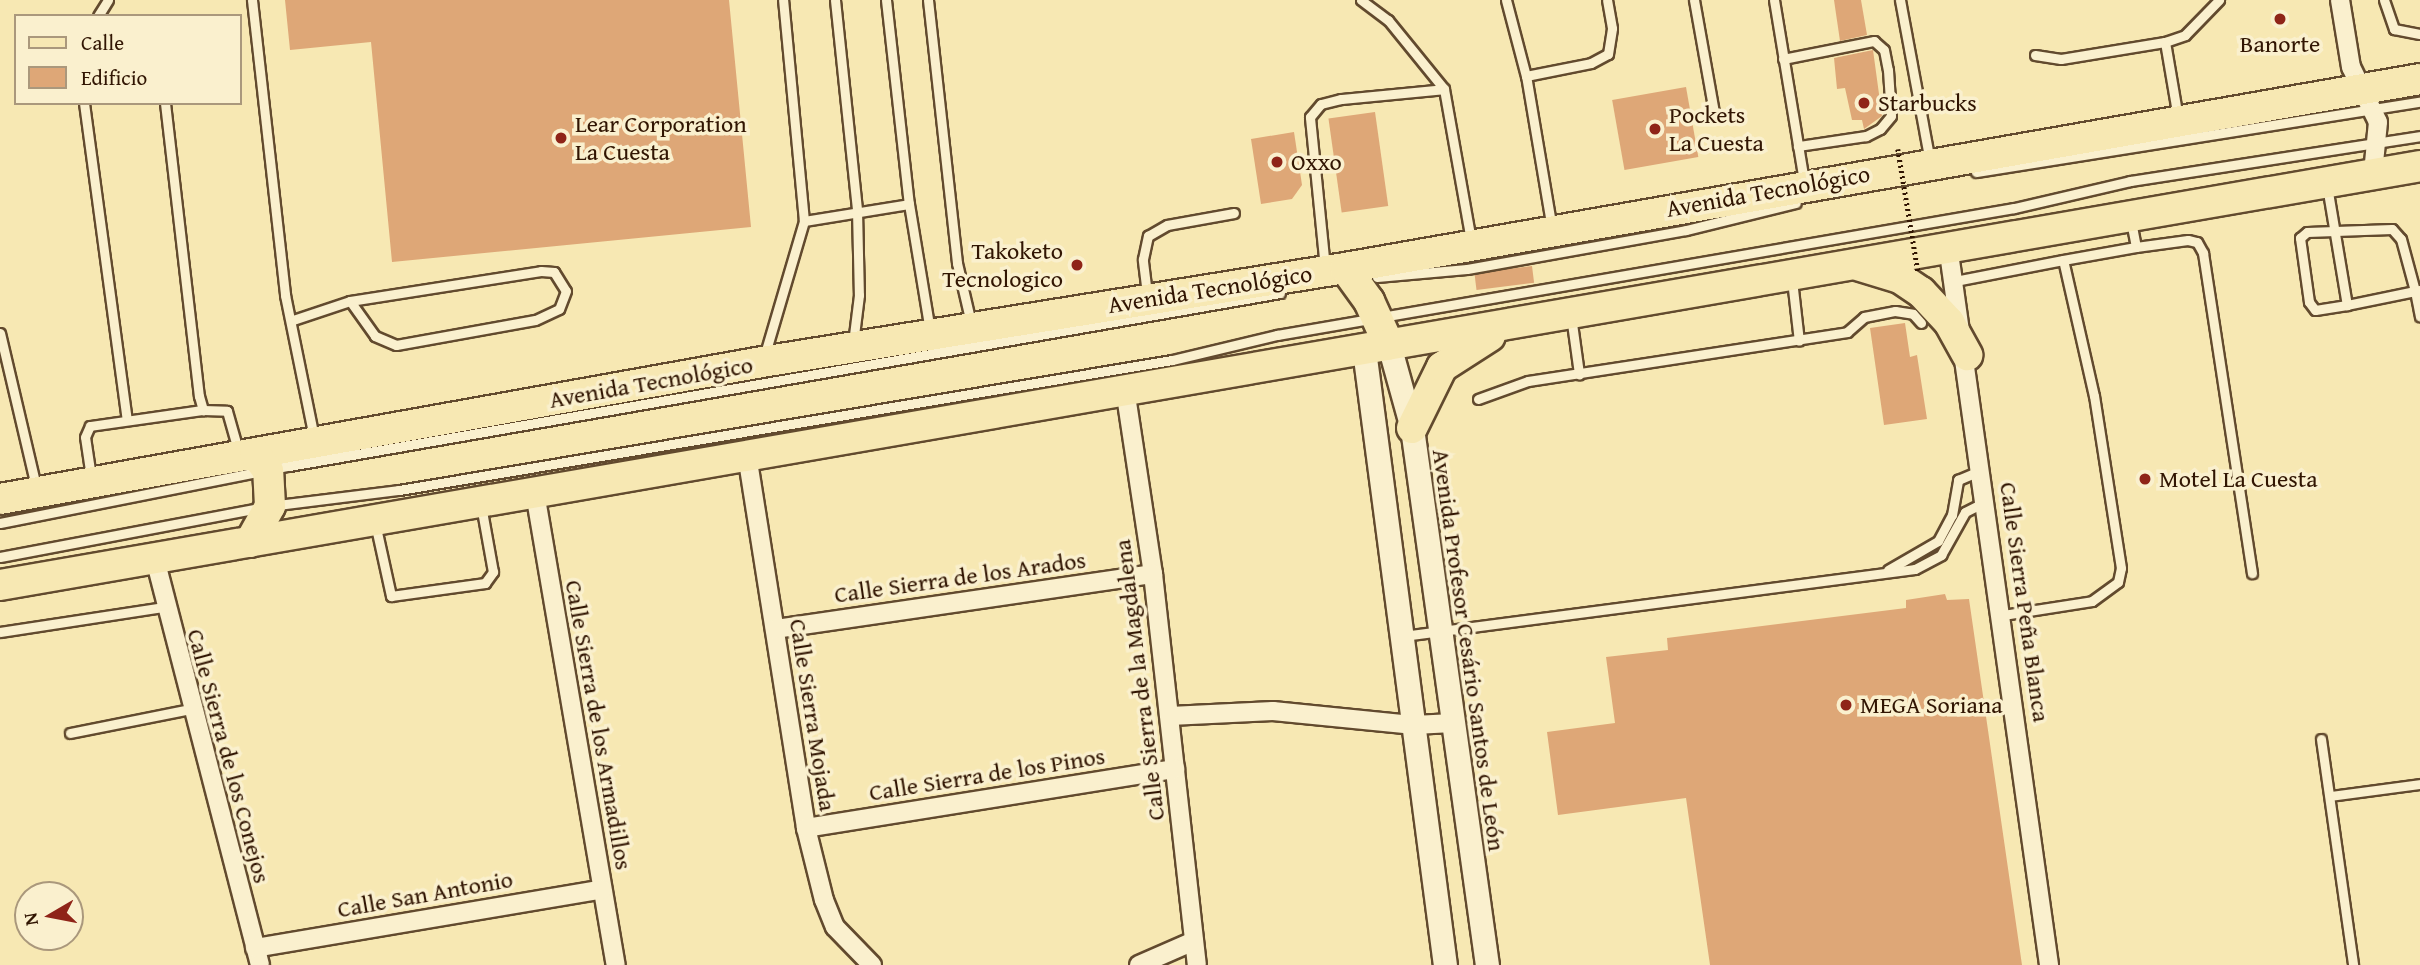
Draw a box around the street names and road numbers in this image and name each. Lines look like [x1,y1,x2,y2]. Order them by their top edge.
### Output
street label: Avenida Tecnológico [1664,159,1872,223]
street label: Avenida Tecnológico [1106,259,1314,319]
street label: Avenida Tecnológico [547,350,755,414]
street label: Avenida Profesor Cesário Santos de León [1427,447,1511,853]
street label: Calle Sierra Peña Blanca [1994,480,2056,724]
street label: Calle Sierra de la Magdalena [1107,538,1171,822]
street label: Calle Sierra de los Arados [832,545,1088,609]
street label: Calle Sierra de los Armadillos [559,578,639,872]
street label: Calle Sierra Mojada [784,617,842,813]
street label: Calle Sierra de los Conejos [181,626,277,886]
street label: Calle Sierra de los Pinos [867,741,1107,807]
street label: Calle San Antonio [335,864,515,924]

